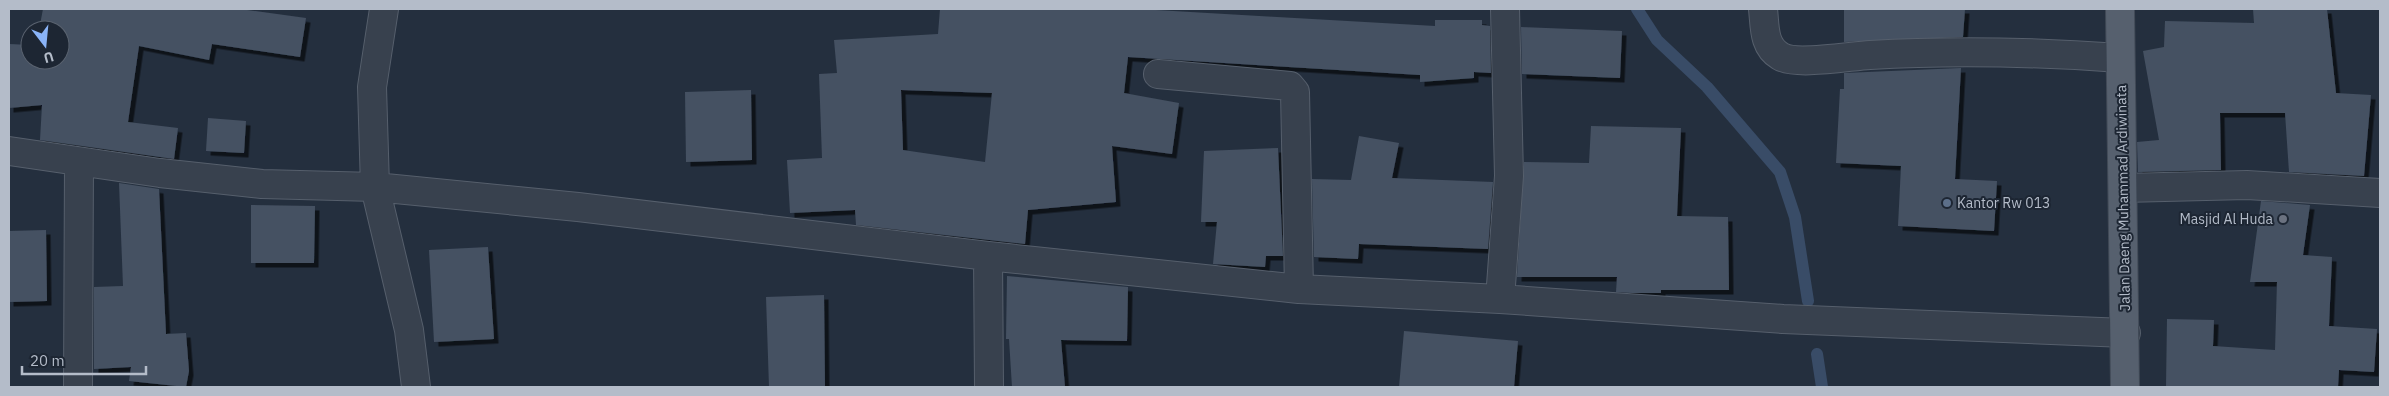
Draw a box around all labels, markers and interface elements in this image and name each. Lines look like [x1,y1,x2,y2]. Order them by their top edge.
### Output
north arrow [20,20,70,70]
text: U [41,48,56,67]
street label: Jalan Daeng Muhammad Ardiwinata [2112,84,2134,311]
place label: Kantor Rw 013 [1957,194,2050,212]
marker: Kantor Rw 013 [1941,197,1953,209]
place label: Masjid Al Huda [2179,210,2274,228]
marker: Masjid Al Huda [2277,213,2289,225]
scale bar [22,344,146,376]
text: 20 m [30,351,65,370]

